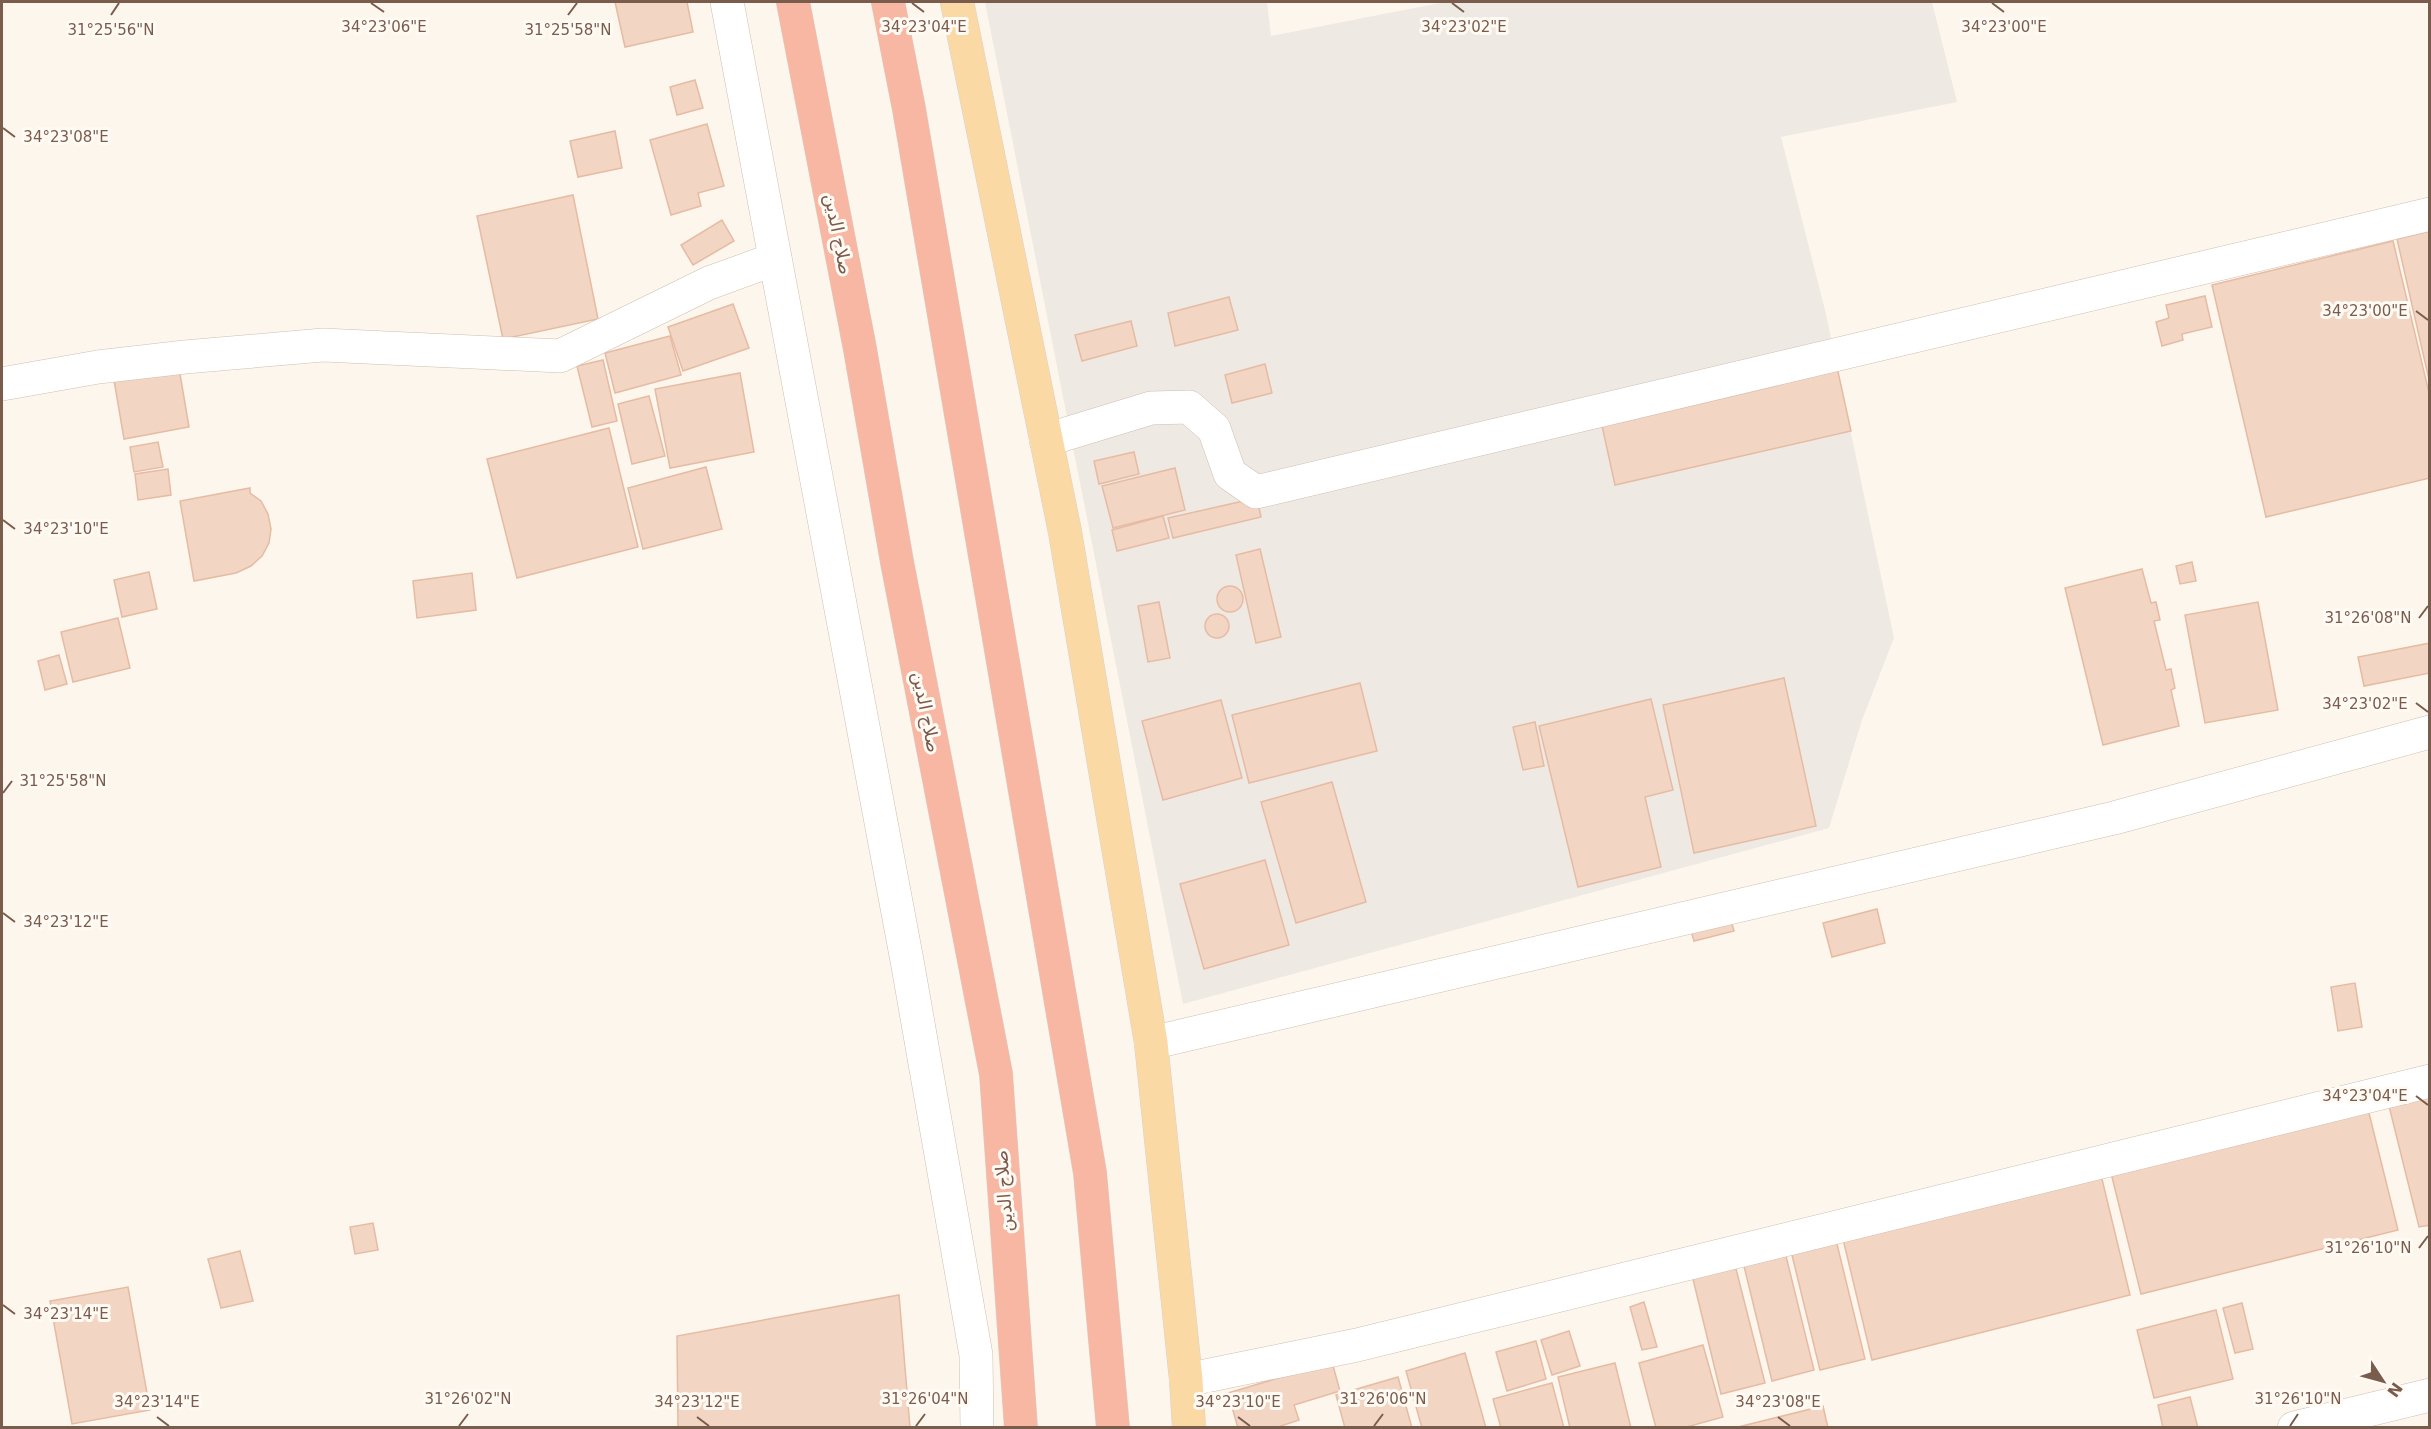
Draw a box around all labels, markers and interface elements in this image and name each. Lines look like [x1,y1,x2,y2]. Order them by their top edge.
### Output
text: 34°23'06"E [341,18,427,36]
text: 34°23'04"E [881,18,967,36]
text: 34°23'02"E [1421,18,1507,36]
text: 34°23'00"E [1961,18,2047,36]
text: 31°25'56"N [67,21,155,39]
text: 31°25'58"N [524,21,612,39]
text: 34°23'08"E [23,128,109,146]
street label: صلاح الدين [819,192,857,276]
text: 34°23'00"E [2322,302,2408,320]
text: 34°23'10"E [23,520,109,538]
text: 31°26'08"N [2324,609,2412,627]
street label: صلاح الدين [907,670,945,754]
text: 34°23'02"E [2322,695,2408,713]
text: 31°25'58"N [19,772,107,790]
text: 34°23'12"E [23,913,109,931]
text: 34°23'04"E [2322,1087,2408,1105]
street label: صلاح الدين [990,1149,1018,1233]
text: 31°26'10"N [2324,1239,2412,1257]
text: 34°23'14"E [23,1305,109,1323]
north arrow [2353,1351,2413,1411]
text: N [2383,1379,2406,1401]
text: 31°26'02"N [424,1390,512,1408]
text: 31°26'04"N [881,1390,969,1408]
text: 31°26'06"N [1339,1390,1427,1408]
text: 31°26'10"N [2254,1390,2342,1408]
text: 34°23'14"E [114,1393,200,1411]
text: 34°23'12"E [654,1393,740,1411]
text: 34°23'10"E [1195,1393,1281,1411]
text: 34°23'08"E [1735,1393,1821,1411]

